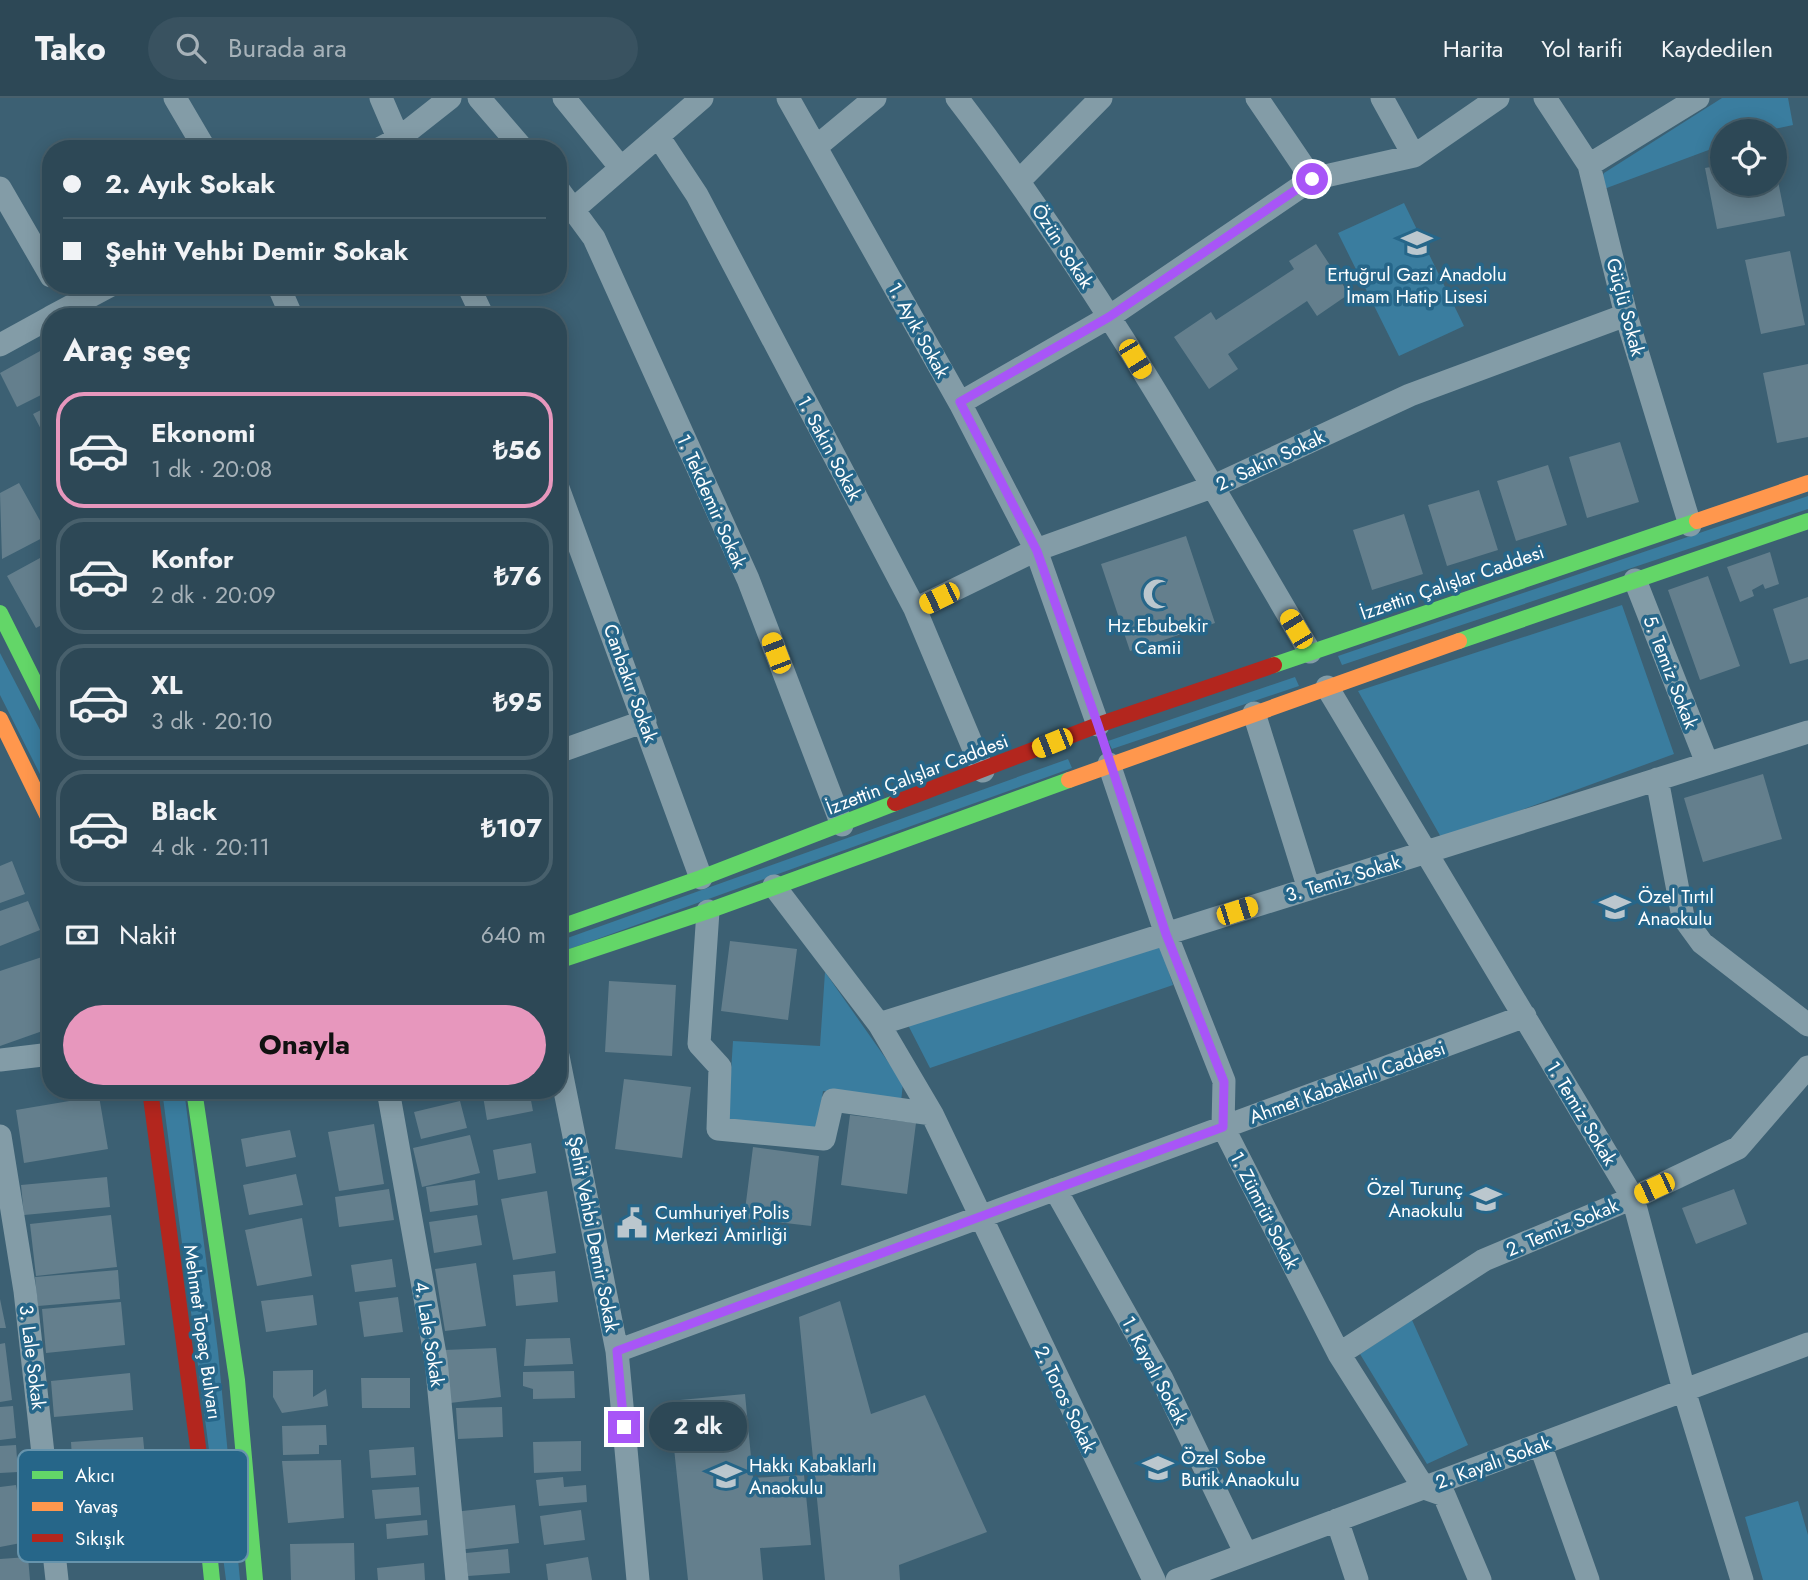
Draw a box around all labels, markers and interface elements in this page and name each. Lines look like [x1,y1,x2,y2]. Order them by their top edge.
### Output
search box [148,17,638,80]
text: Tako [35,25,106,72]
icon: search [172,29,210,67]
text: Burada ara [228,29,347,67]
text: Harita [1443,31,1503,66]
text: Yol tarifi [1541,31,1623,66]
text: Kaydedilen [1661,31,1773,66]
map controls [1710,119,1787,196]
button: locate [1710,119,1787,196]
route start [1296,163,1328,195]
text: 2. Ayık Sokak [105,165,275,203]
street label: Özün Sokak [1025,199,1100,294]
school or university icon: Ertuğrul Gazi Anadolu İmam Hatip Lisesi [1400,226,1434,260]
text: Şehit Vehbi Demir Sokak [105,232,408,270]
street label: Güçlü Sokak [1599,255,1652,360]
place label: Ertuğrul Gazi Anadolu İmam Hatip Lisesi [1327,261,1507,310]
street label: 1. Ayık Sokak [881,278,956,384]
text: Araç seç [63,327,191,373]
car [1116,336,1155,382]
street label: 1. Sakin Sokak [791,391,869,506]
text: Ekonomi [151,414,255,452]
icon: car [67,419,130,482]
street label: 2. Sakin Sokak [1211,423,1330,497]
street label: 1. Tekdemir Sokak [670,430,753,573]
text: ₺56 [493,431,542,469]
text: 1 dk · 20:08 [151,452,272,486]
street label: İzzettin Çalışlar Caddesi [1357,538,1548,627]
text: Konfor [151,540,234,578]
icon: car [67,545,130,608]
text: ₺76 [494,557,542,595]
mosque icon: Hz.Ebubekir Camii [1141,577,1175,611]
text: 2 dk · 20:09 [151,578,276,612]
car [916,579,963,617]
car [1277,606,1316,652]
street label: 5. Temiz Sokak [1636,611,1705,733]
place label: Hz.Ebubekir Camii [1108,612,1209,661]
street label: Canbakır Sokak [597,620,665,747]
car [759,630,794,676]
text: XL [151,666,183,704]
icon: car [67,671,130,734]
text: ₺95 [493,683,542,721]
text: 3 dk · 20:10 [151,704,272,738]
car [1029,725,1076,761]
street label: İzzettin Çalışlar Caddesi [822,727,1012,822]
text: Black [151,792,217,830]
icon: car [67,797,130,860]
text: ₺107 [481,809,542,847]
text: 4 dk · 20:11 [151,830,270,864]
street label: 3. Temiz Sokak [1282,848,1405,909]
place label: Özel Tırtıl Anaokulu [1638,883,1714,932]
school or university icon: Özel Tırtıl Anaokulu [1598,890,1632,924]
car [1214,895,1261,927]
icon: cash [63,916,101,954]
text: Nakit [119,916,176,954]
text: 640 m [481,918,546,952]
button: Onayla [63,1005,546,1085]
street label: Ahmet Kabaklarlı Caddesi [1245,1034,1449,1131]
street label: 1. Temiz Sokak [1540,1056,1624,1171]
street label: Şehit Vehbi Demir Sokak [561,1134,626,1335]
street label: 1. Zümrüt Sokak [1223,1147,1306,1274]
car [1631,1170,1678,1206]
place label: Özel Turunç Anaokulu [1367,1175,1463,1224]
school or university icon: Özel Turunç Anaokulu [1469,1182,1503,1216]
street label: 2. Temiz Sokak [1502,1191,1623,1263]
place label: Cumhuriyet Polis Merkezi Amirliği [655,1199,790,1248]
public building icon: Cumhuriyet Polis Merkezi Amirliği [615,1206,649,1240]
street label: Mehmet Topaç Bulvarı [177,1243,228,1421]
street label: 4. Lale Sokak [408,1279,451,1389]
street label: 3. Lale Sokak [13,1303,52,1412]
street label: 1. Kayalı Sokak [1115,1311,1195,1430]
street label: 2. Toros Sokak [1028,1341,1103,1458]
callout: 2 dk [648,1402,746,1452]
text: 2 dk [673,1409,723,1443]
route end [608,1411,640,1443]
street label: 2. Kayalı Sokak [1432,1429,1555,1496]
place label: Özel Sobe Butik Anaokulu [1181,1444,1300,1493]
legend [18,1450,248,1562]
school or university icon: Özel Sobe Butik Anaokulu [1141,1451,1175,1485]
place label: Hakkı Kabaklarlı Anaokulu [749,1452,877,1501]
school or university icon: Hakkı Kabaklarlı Anaokulu [709,1459,743,1493]
text: Akıcı [75,1462,115,1489]
text: Yavaş [75,1493,118,1520]
text: Sıkışık [75,1525,125,1552]

